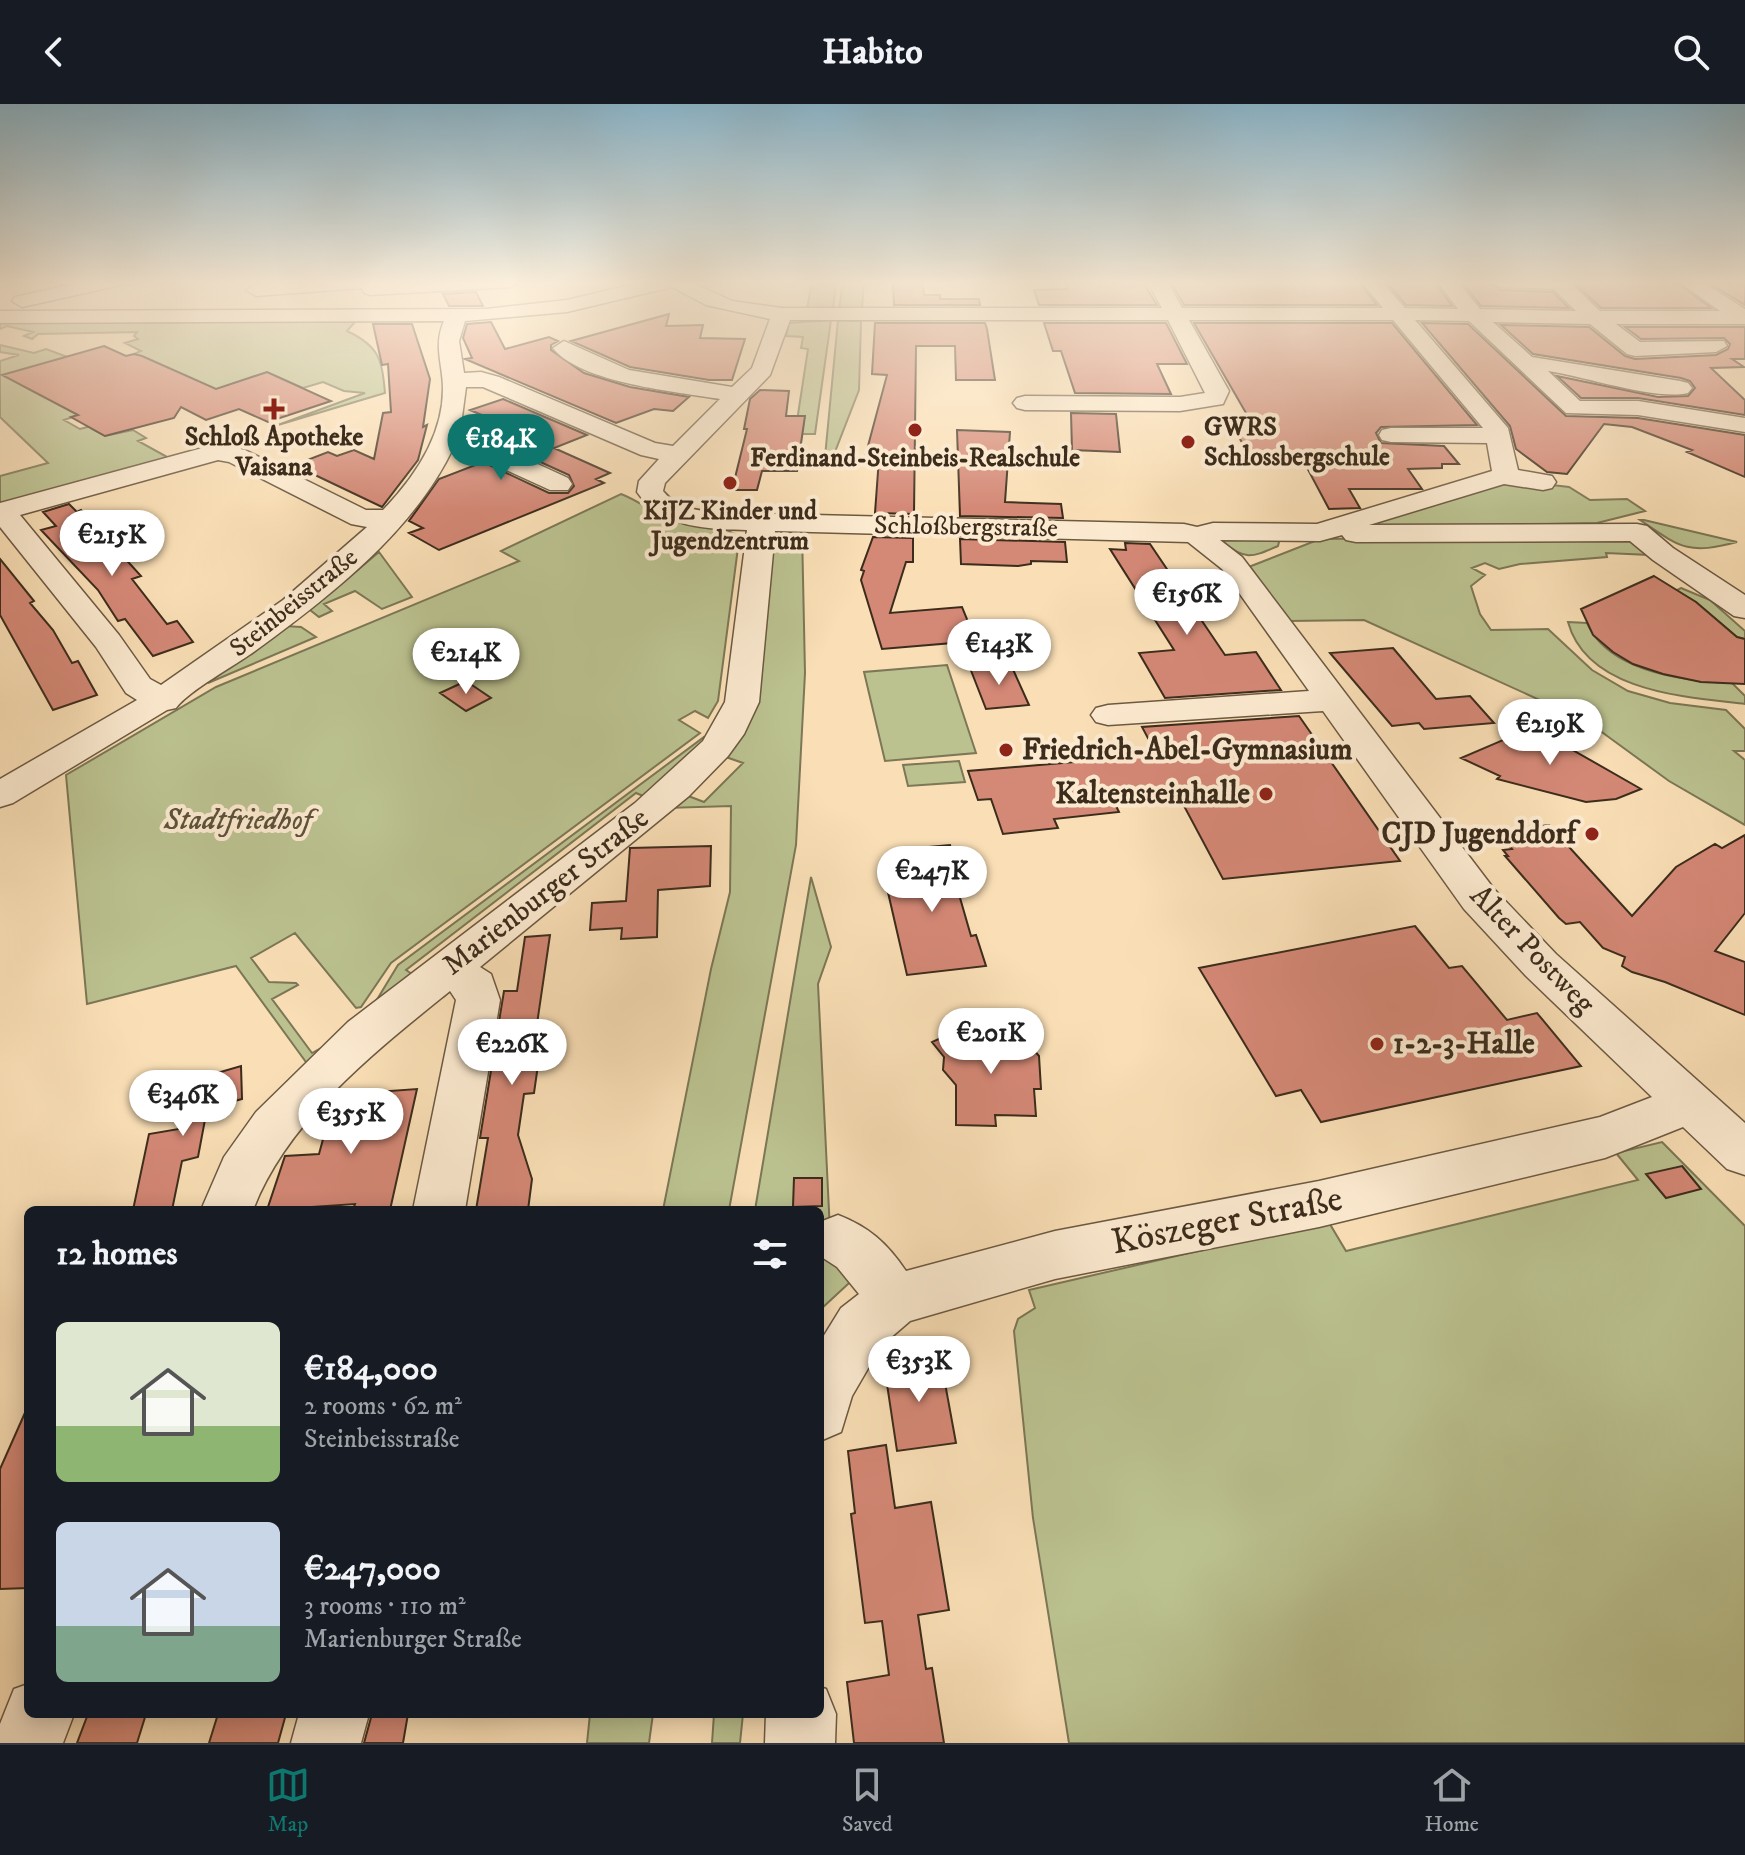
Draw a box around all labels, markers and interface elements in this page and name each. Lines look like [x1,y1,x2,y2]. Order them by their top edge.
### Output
icon: back [32,30,76,74]
text: Habito [822,30,923,75]
icon: search [1669,30,1713,74]
marker: Schloß Apotheke Vaisana [265,400,283,418]
place label: GWRS Schlossbergschule [1204,411,1390,474]
pin: €184K [445,414,557,482]
place label: Schloß Apotheke Vaisana [185,421,363,484]
marker: Ferdinand-Steinbeis-Realschule [906,421,924,439]
text: €184K [465,423,537,456]
marker: GWRS Schlossbergschule [1179,433,1197,451]
place label: Ferdinand-Steinbeis-Realschule [750,442,1080,475]
marker: KiJZ Kinder und Jugendzentrum [721,474,739,492]
place label: KiJZ Kinder und Jugendzentrum [643,495,818,558]
street label: Schloßbergstraße [874,509,1058,545]
pin: €215K [56,510,168,578]
text: €215K [78,519,146,552]
street label: Steinbeisstraße [223,541,365,665]
pin: €156K [1131,569,1243,637]
text: €156K [1152,578,1222,611]
pin: €143K [943,619,1055,687]
pin: €214K [410,628,522,696]
text: €143K [965,628,1033,661]
text: €214K [431,637,501,670]
pin: €219K [1494,699,1606,767]
text: €219K [1516,708,1584,741]
place label: Friedrich-Abel-Gymnasium [1022,732,1353,769]
marker: Friedrich-Abel-Gymnasium [997,741,1015,759]
place label: Kaltensteinhalle [1055,776,1251,813]
marker: Kaltensteinhalle [1257,785,1275,803]
street label: Marienburger Straße [436,800,656,984]
park label: Stadtfriedhof [163,802,320,839]
place label: CJD Jugenddorf [1382,816,1581,853]
marker: CJD Jugenddorf [1583,825,1601,843]
pin: €247K [876,846,988,914]
text: €247K [895,855,969,888]
street label: Alter Postweg [1461,878,1603,1022]
pin: €201K [935,1008,1047,1076]
text: €201K [956,1017,1026,1050]
pin: €226K [456,1019,568,1087]
place label: 1-2-3-Halle [1393,1026,1535,1063]
text: €226K [476,1028,548,1061]
marker: 1-2-3-Halle [1368,1035,1386,1053]
pin: €346K [127,1070,239,1138]
text: €346K [147,1079,219,1112]
pin: €355K [295,1088,407,1156]
text: €355K [316,1097,386,1130]
street label: Köszeger Straße [1108,1177,1346,1265]
icon: filters [748,1232,792,1276]
text: 12 homes [56,1233,178,1275]
pin: €353K [863,1336,975,1404]
text: €353K [886,1345,952,1378]
text: €184,000 [304,1348,438,1390]
icon: home [120,1354,216,1450]
text: 2 rooms · 62 m² [304,1390,462,1423]
text: Steinbeisstraße [304,1423,460,1456]
text: €247,000 [304,1548,441,1590]
icon: home [120,1554,216,1650]
text: 3 rooms · 110 m² [304,1590,466,1623]
text: Marienburger Straße [304,1623,522,1656]
tab: Map [266,1763,310,1838]
tab: Saved [842,1763,893,1838]
tab: Home [1425,1763,1479,1838]

